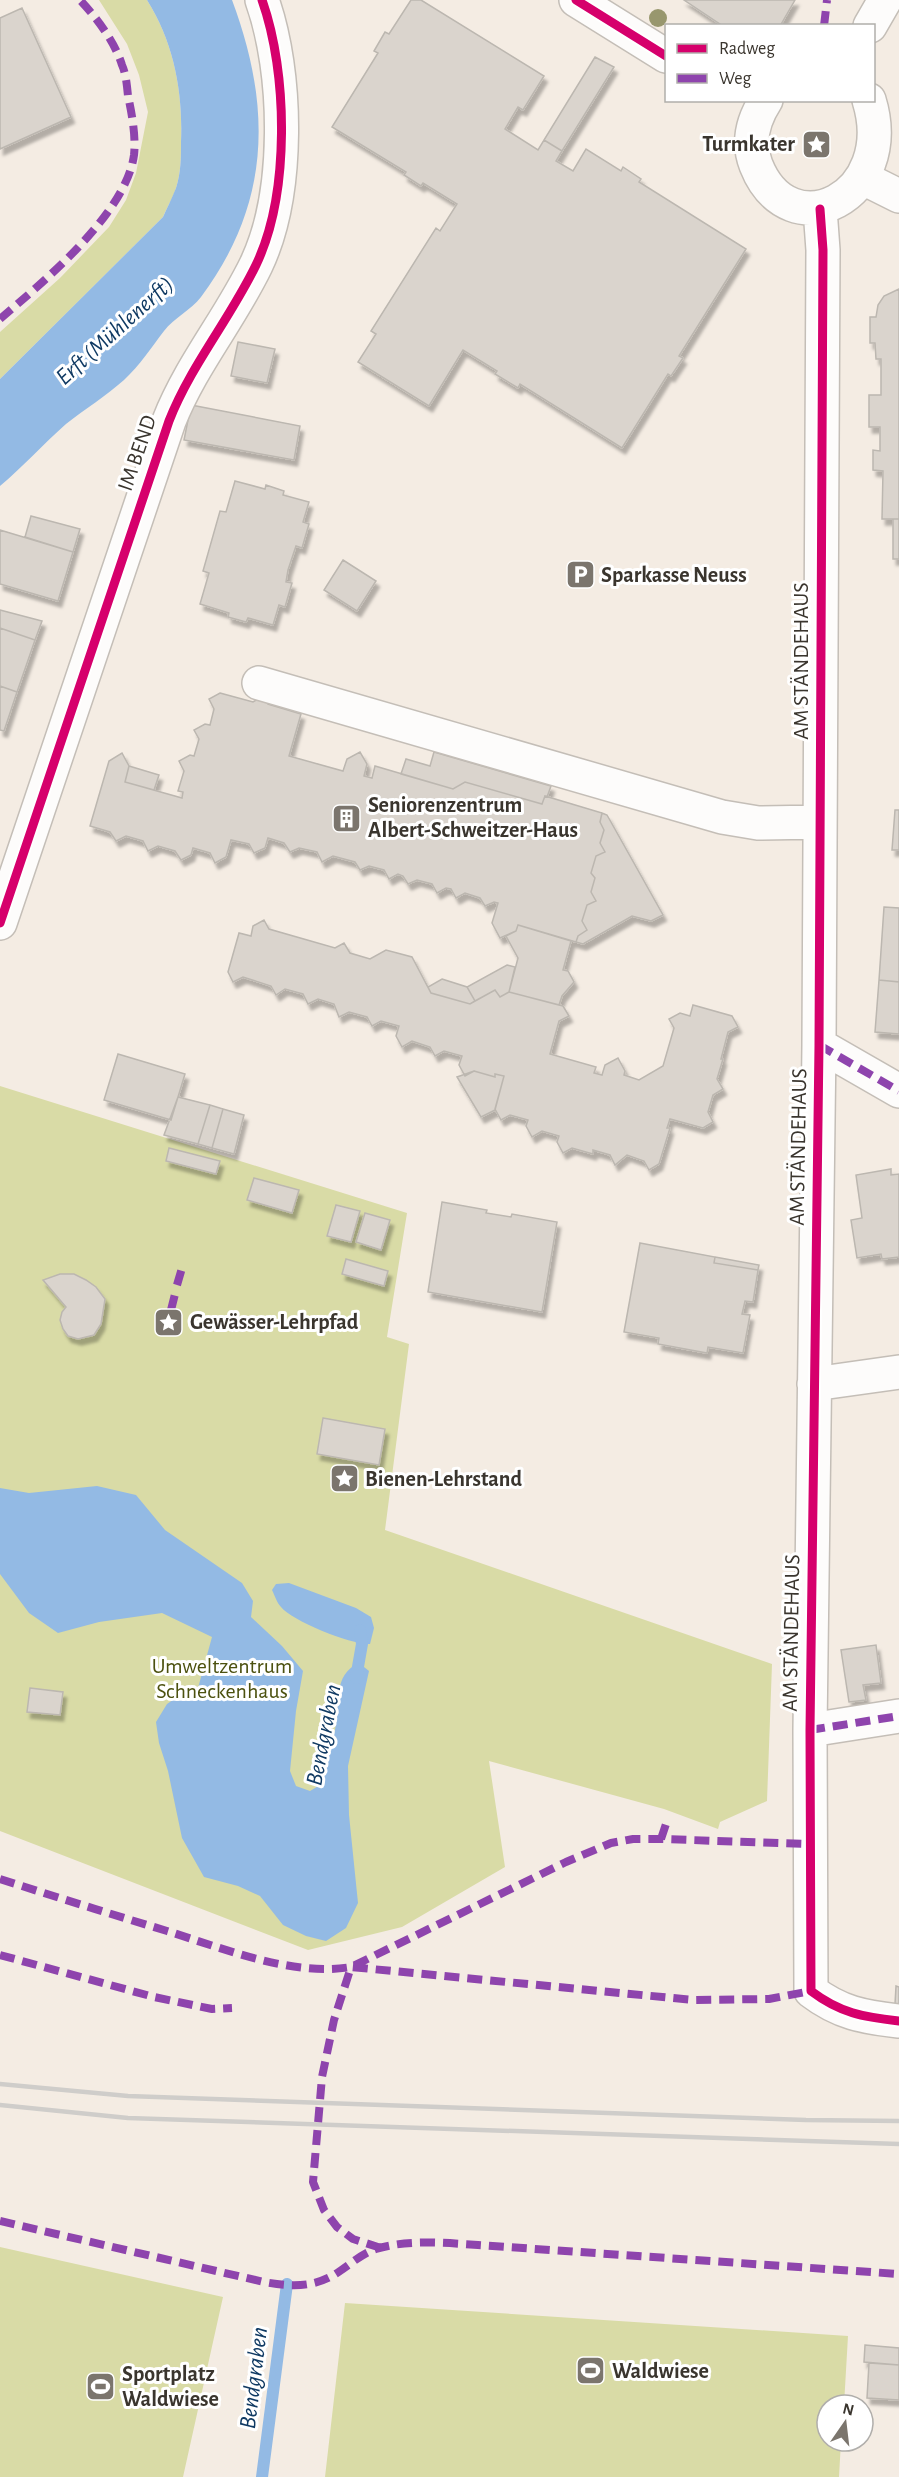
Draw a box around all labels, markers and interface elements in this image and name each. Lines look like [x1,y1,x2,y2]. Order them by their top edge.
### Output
legend [665,24,875,102]
text: Radweg [719,40,775,58]
text: Weg [719,70,751,88]
place icon: Turmkater [800,128,832,160]
place label: Turmkater [702,133,795,155]
water label: Erft (Mühlenerft) [52,272,178,390]
street label: IM BEND [114,412,160,494]
parking icon: Sparkasse Neuss [564,559,596,591]
place label: Sparkasse Neuss [601,564,747,586]
street label: AM STÄNDEHAUS [790,582,812,740]
place label: Seniorenzentrum Albert-Schweitzer-Haus [368,794,578,841]
building icon: Seniorenzentrum Albert-Schweitzer-Haus [331,802,363,834]
street label: AM STÄNDEHAUS [786,1068,810,1226]
place icon: Gewässer-Lehrpfad [153,1306,185,1338]
place label: Gewässer-Lehrpfad [190,1311,359,1333]
place icon: Bienen-Lehrstand [328,1463,360,1495]
place label: Bienen-Lehrstand [365,1468,522,1490]
street label: AM STÄNDEHAUS [779,1554,803,1712]
park label: Umweltzentrum Schneckenhaus [152,1655,292,1702]
water label: Bendgraben [302,1682,346,1788]
water label: Bendgraben [236,2326,272,2430]
sports icon: Waldwiese [575,2355,607,2387]
place label: Waldwiese [612,2360,709,2382]
place label: Sportplatz Waldwiese [122,2363,219,2410]
sports icon: Sportplatz Waldwiese [85,2371,117,2403]
north arrow [815,2393,875,2453]
text: N [841,2400,856,2419]

